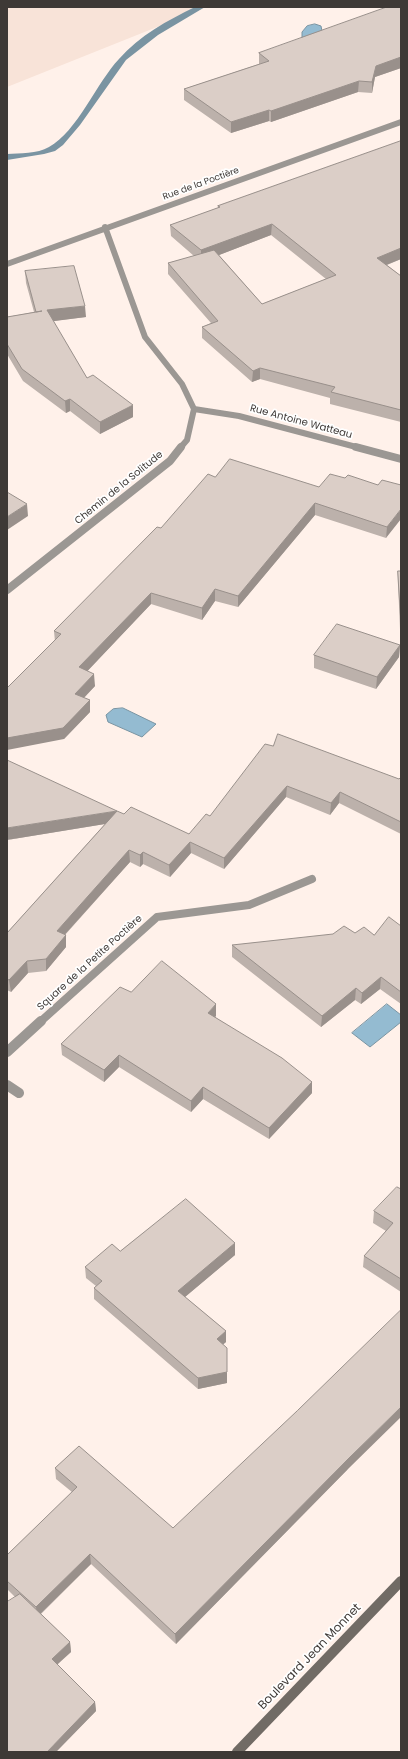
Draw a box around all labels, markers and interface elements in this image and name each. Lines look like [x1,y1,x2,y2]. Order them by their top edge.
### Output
street label: Rue de la Poctière [161,165,241,203]
street label: Rue Antoine Watteau [249,403,353,441]
street label: Chemin de la Solitude [73,449,165,527]
street label: Square de la Petite Poctière [35,913,145,1013]
street label: Boulevard Jean Monnet [256,1601,364,1713]

